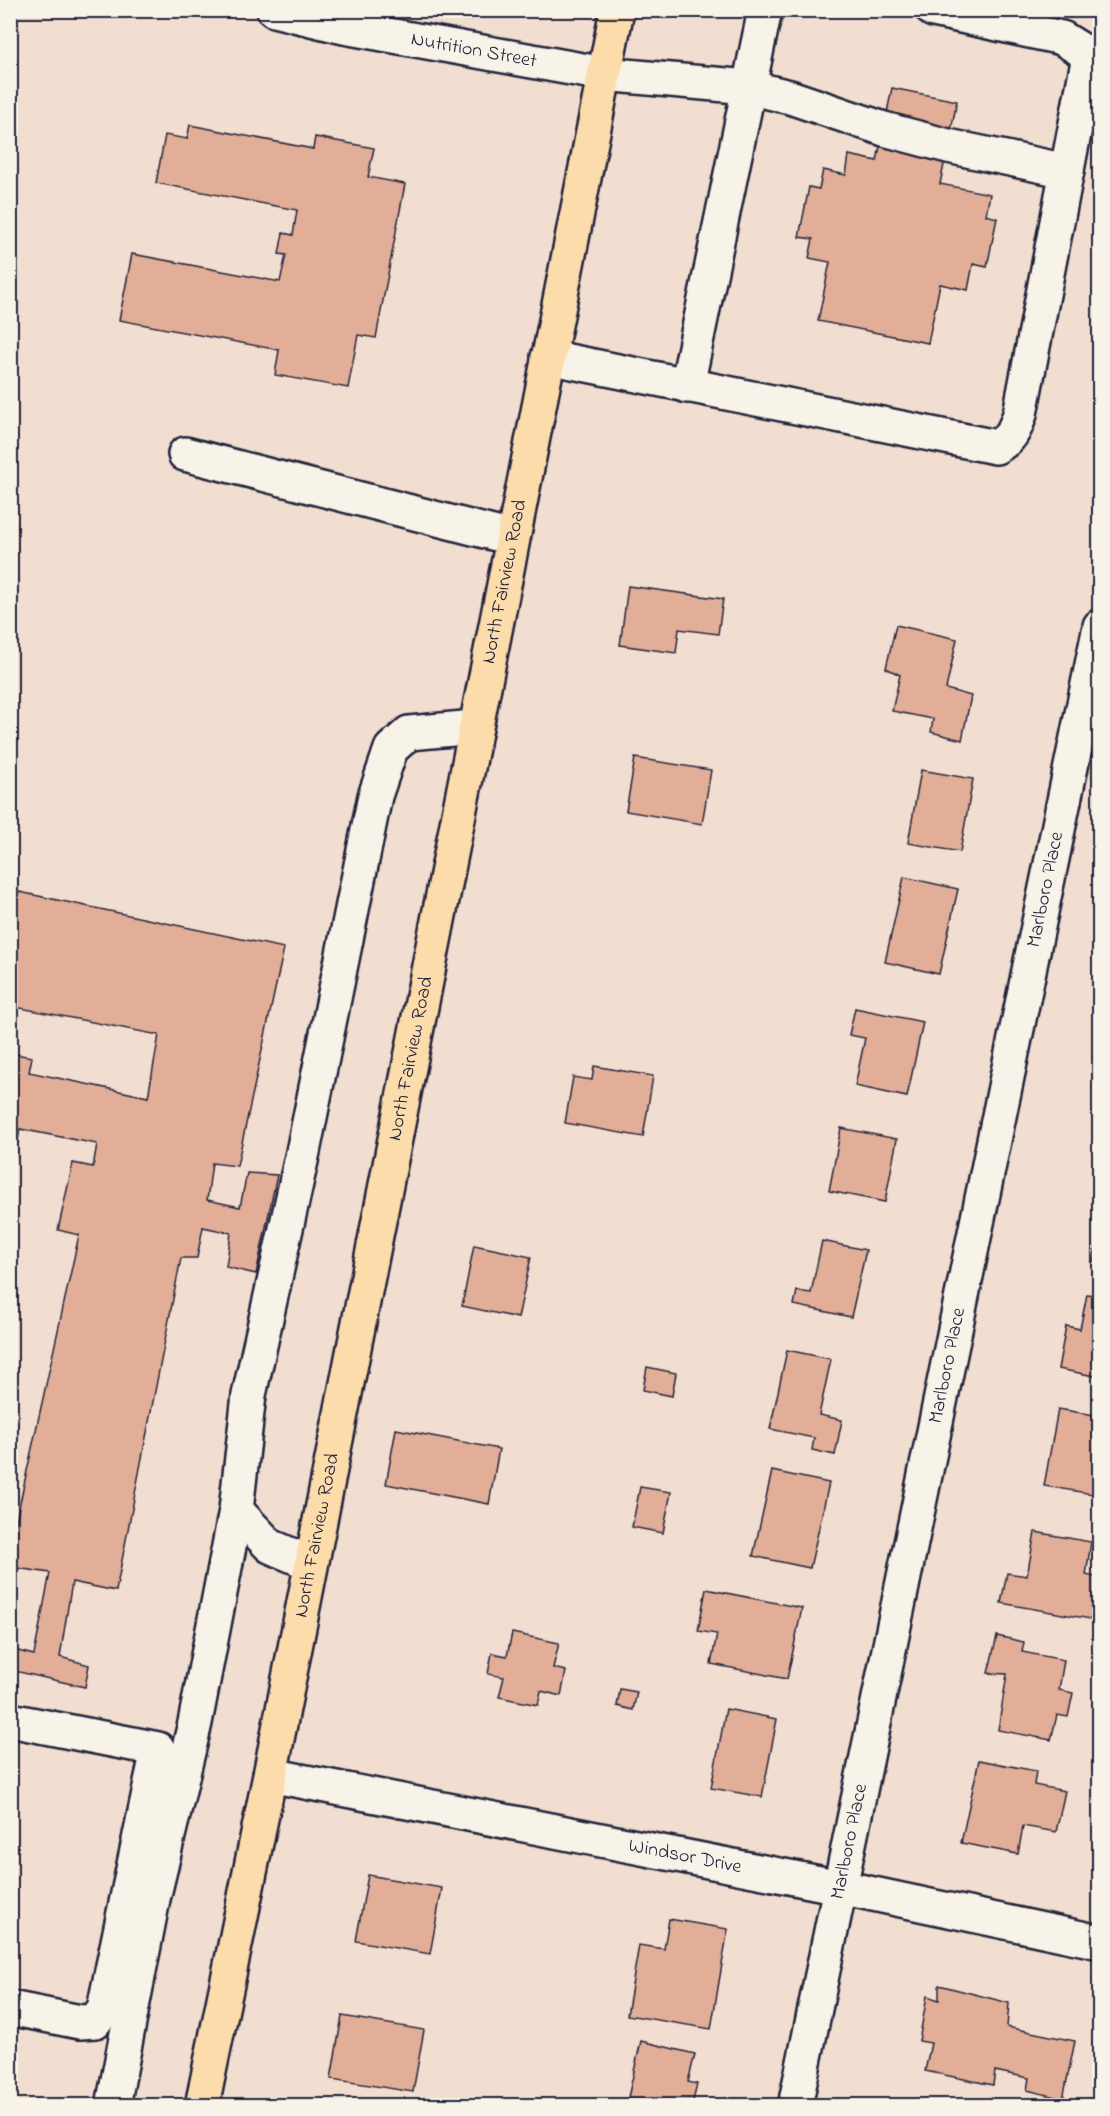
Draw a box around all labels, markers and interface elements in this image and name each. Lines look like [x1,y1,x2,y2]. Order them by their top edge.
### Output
street label: Nutrition Street [409,25,539,76]
street label: North Fairview Road [474,497,535,666]
street label: Marlboro Place [1020,829,1072,950]
street label: North Fairview Road [381,974,441,1143]
street label: Marlboro Place [922,1305,974,1426]
street label: North Fairview Road [287,1451,347,1620]
street label: Marlboro Place [823,1781,876,1902]
street label: Windsor Drive [626,1831,744,1882]

